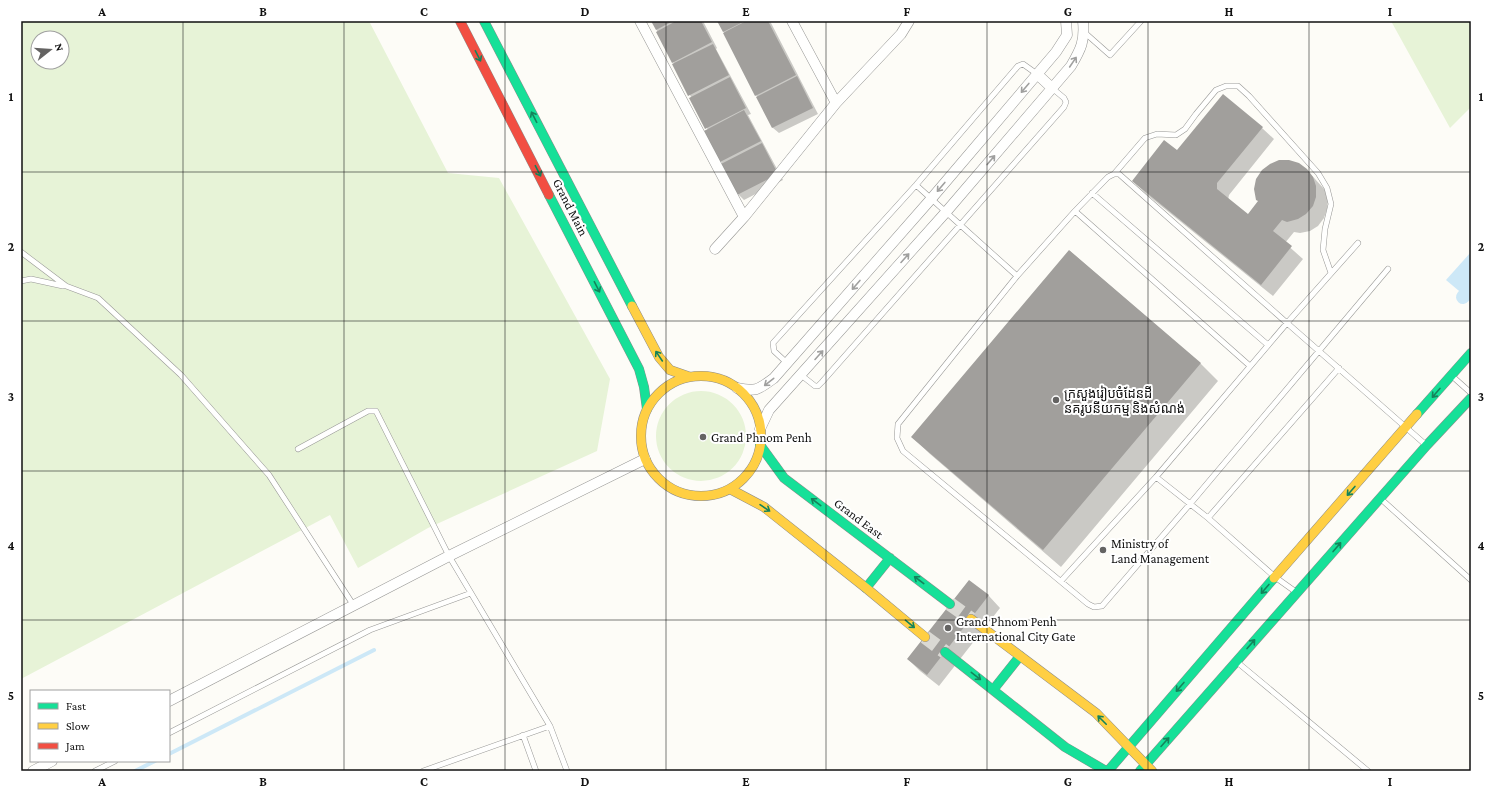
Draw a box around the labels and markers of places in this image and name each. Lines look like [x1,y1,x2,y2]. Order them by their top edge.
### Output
place label: ក្រសួងរៀបចំដែនដី នគរូបនីយកម្ម និងសំណង់ [1064,385,1185,417]
marker: ក្រសួងរៀបចំដែនដី នគរូបនីយកម្ម និងសំណង់ [1051,395,1061,405]
place label: Grand Phnom Penh [711,430,812,445]
marker: Grand Phnom Penh [698,432,708,442]
place label: Ministry of Land Management [1111,536,1210,566]
marker: Ministry of Land Management [1098,545,1108,555]
place label: Grand Phnom Penh International City Gate [956,614,1076,644]
marker: Grand Phnom Penh International City Gate [943,623,953,633]

